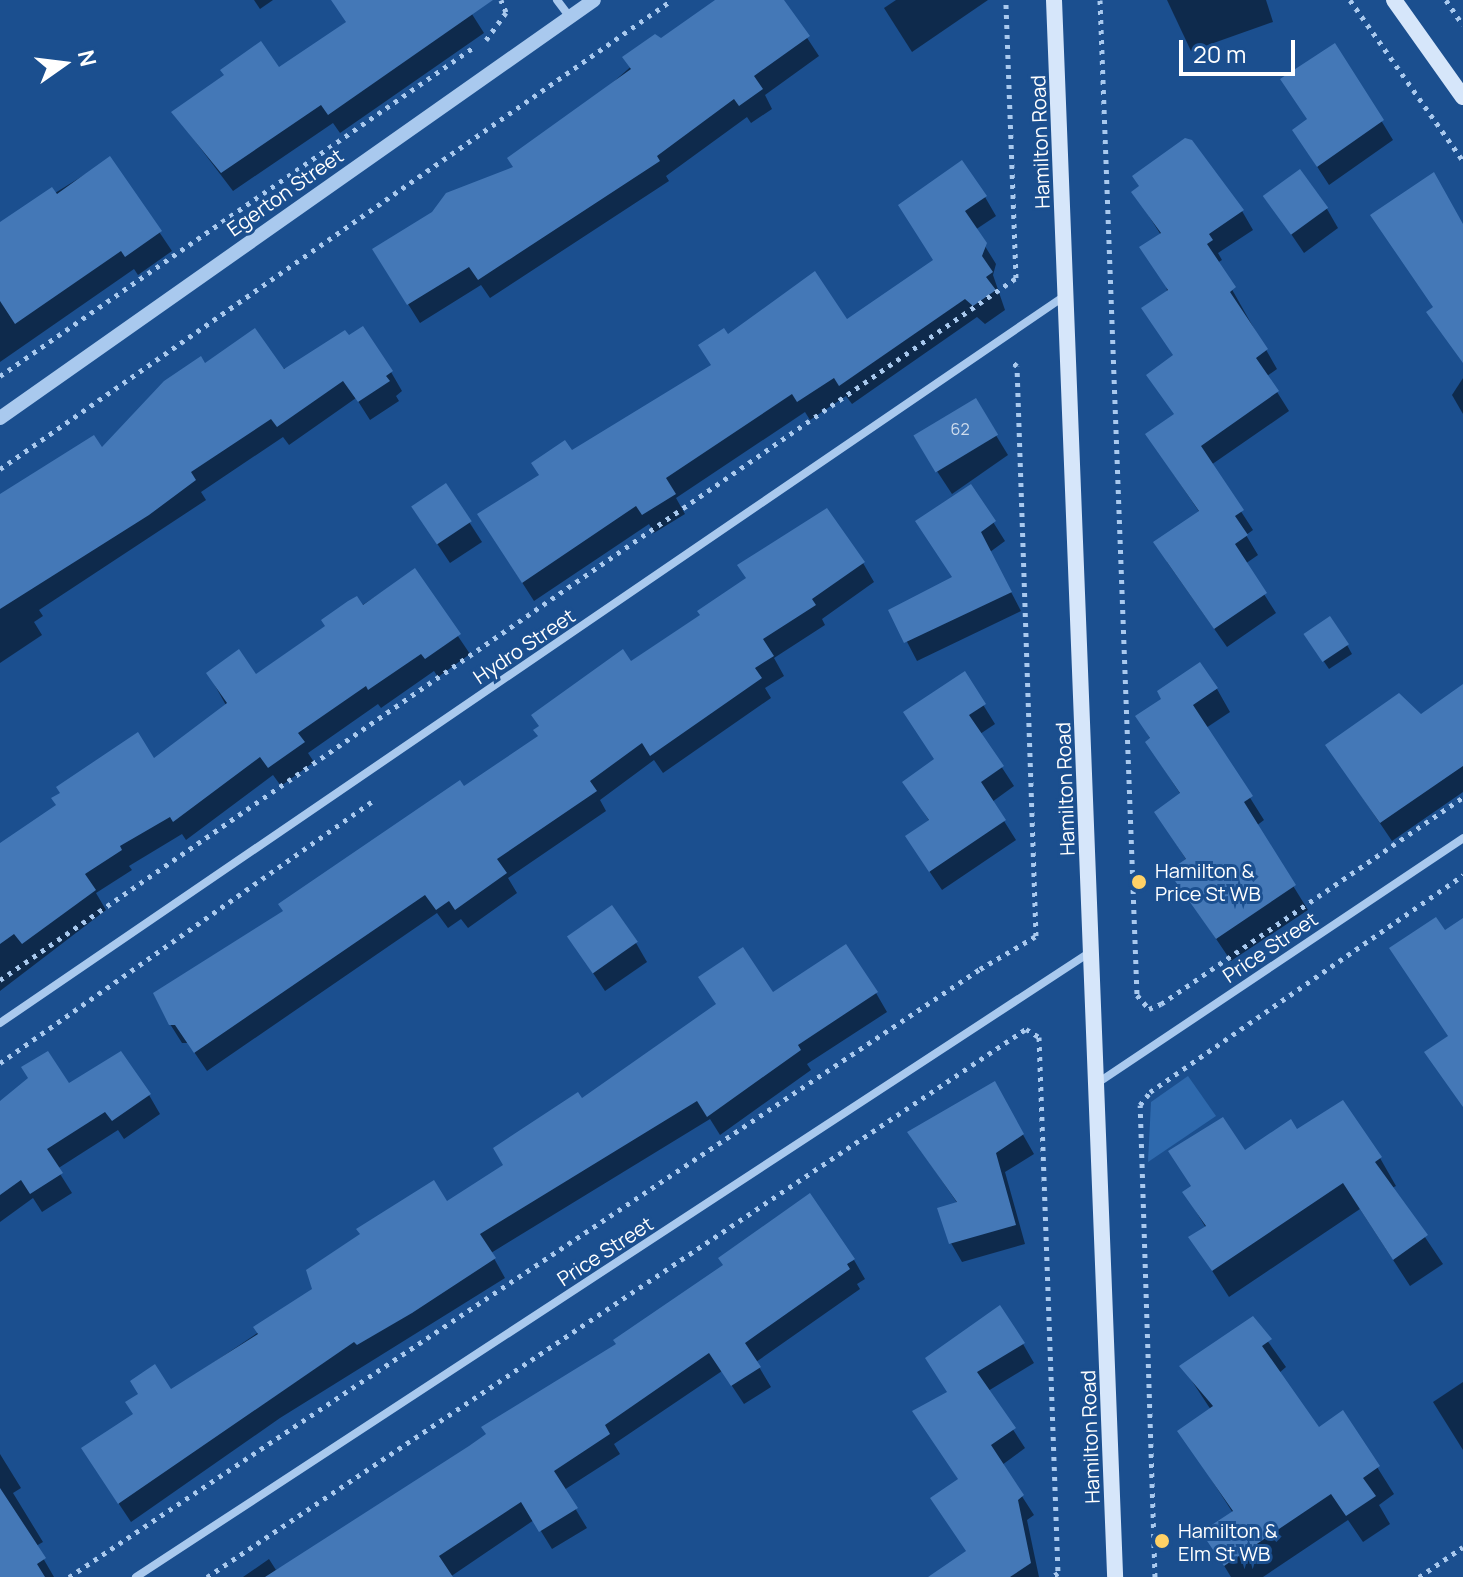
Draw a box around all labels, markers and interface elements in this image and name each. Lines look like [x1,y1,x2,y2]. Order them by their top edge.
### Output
north arrow [24,24,104,104]
scale bar [1183,24,1299,74]
text: 20 m [1193,37,1246,70]
text: N [71,47,104,69]
street label: Hamilton Road [1026,75,1054,209]
street label: Egerton Street [222,143,348,241]
house number: 62 [950,419,970,439]
street label: Hydro Street [469,603,579,689]
street label: Hamilton Road [1051,722,1079,856]
place label: Hamilton & Price St WB [1155,858,1261,905]
marker: Hamilton & Price St WB [1130,873,1148,891]
street label: Price Street [1218,907,1322,987]
street label: Price Street [553,1211,657,1291]
street label: Hamilton Road [1076,1370,1104,1504]
place label: Hamilton & Elm St WB [1178,1518,1277,1565]
marker: Hamilton & Elm St WB [1153,1532,1171,1550]

